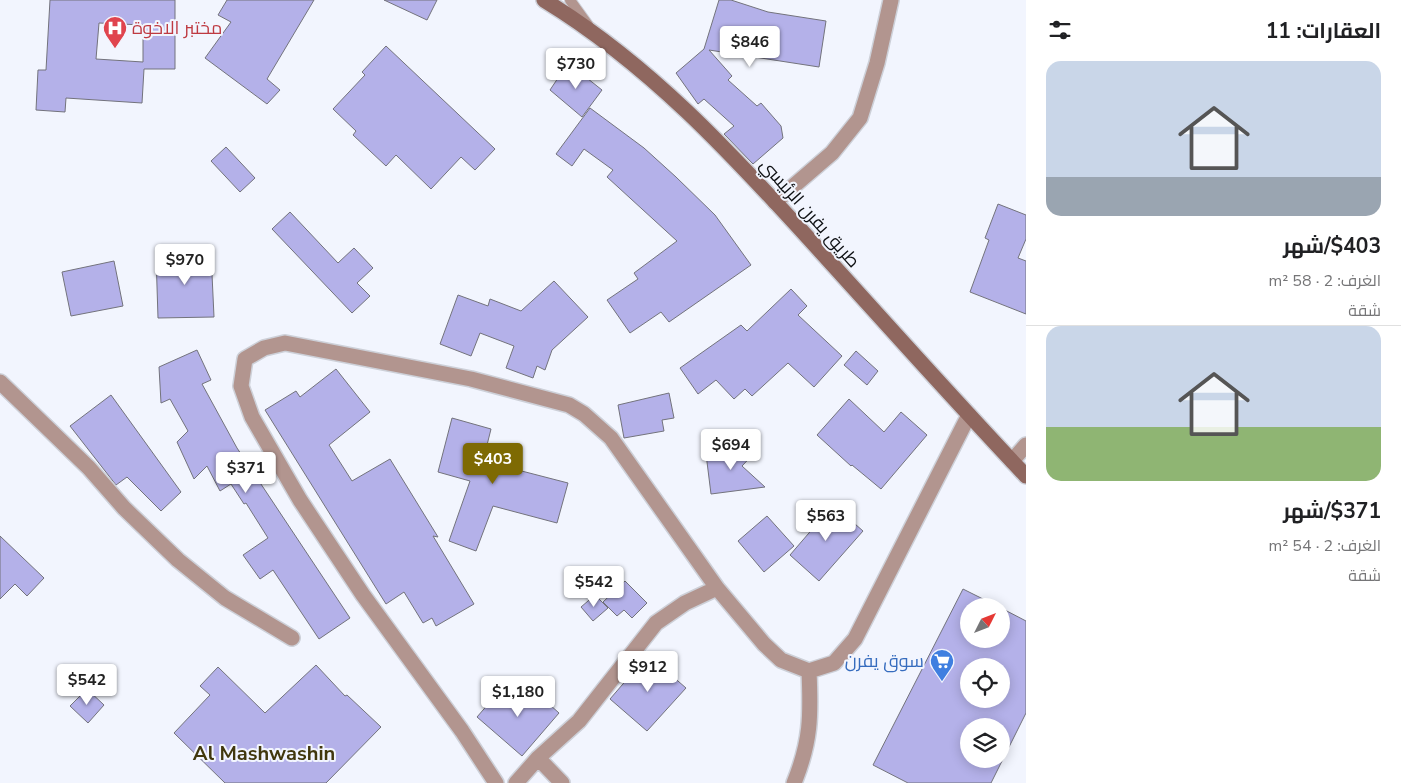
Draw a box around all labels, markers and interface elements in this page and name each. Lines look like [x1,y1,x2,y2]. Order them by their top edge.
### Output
hospital icon: مختبر الاخوة [102,15,128,49]
place label: مختبر الاخوة [132,16,222,40]
icon: filters [1046,16,1074,44]
text: العقارات: 11 [1266,17,1381,45]
pin: $846 [720,26,780,68]
text: $846 [731,31,769,53]
pin: $730 [546,48,606,90]
text: $730 [557,53,595,75]
icon: home [1169,93,1259,183]
street label: طريق يفرن الرئيسي [754,153,865,273]
text: $403/شهر [1283,232,1381,260]
pin: $970 [155,244,215,286]
text: $970 [166,249,204,271]
text: الغرف: 2 · 58 m² [1268,270,1381,292]
text: شقة [1348,300,1381,322]
icon: home [1169,359,1259,449]
pin: $694 [701,428,761,471]
text: $694 [712,434,750,456]
pin: $403 [463,442,523,485]
text: $403 [474,448,512,470]
pin: $371 [216,452,276,494]
text: $371 [227,457,265,479]
text: $371/شهر [1283,497,1381,525]
pin: $563 [796,500,856,542]
text: $563 [807,505,845,527]
text: الغرف: 2 · 54 m² [1268,535,1381,557]
text: شقة [1348,565,1381,587]
pin: $542 [564,566,624,608]
text: $542 [575,571,613,593]
north arrow [960,598,1010,648]
map controls [960,598,1010,768]
supermarket icon: سوق يفرن [929,648,955,682]
place label: سوق يفرن [845,649,924,673]
pin: $912 [618,650,678,693]
text: $912 [629,656,667,678]
button: locate [960,658,1010,708]
pin: $542 [57,664,117,706]
text: $542 [68,669,106,691]
pin: $1,180 [477,676,559,718]
text: $1,180 [492,681,544,703]
button: layers [960,718,1010,768]
district label: Al Mashwashin [193,740,335,767]

